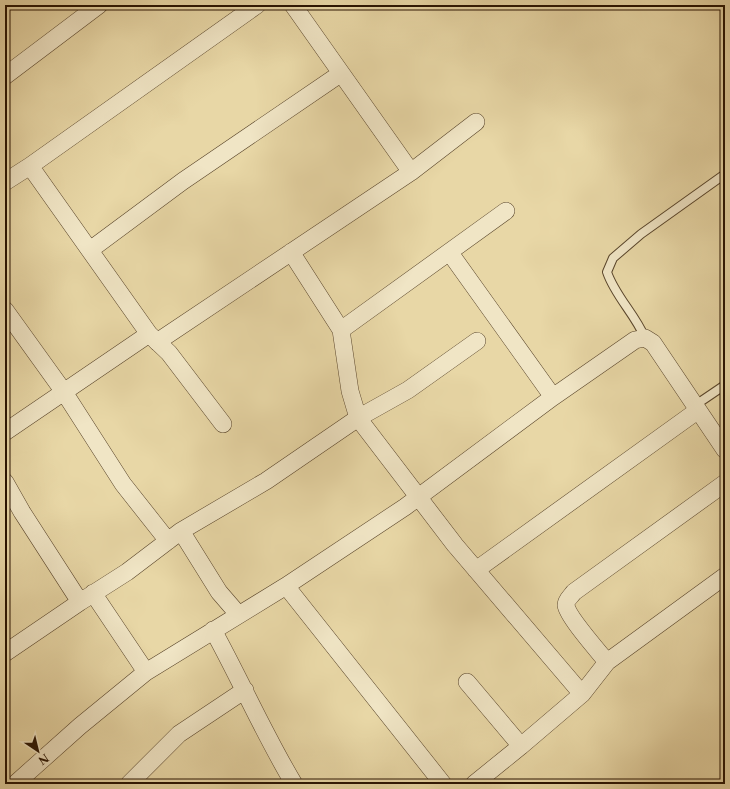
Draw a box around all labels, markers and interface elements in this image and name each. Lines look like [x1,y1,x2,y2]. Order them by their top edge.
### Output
north arrow [18,731,58,771]
text: N [35,751,52,768]

